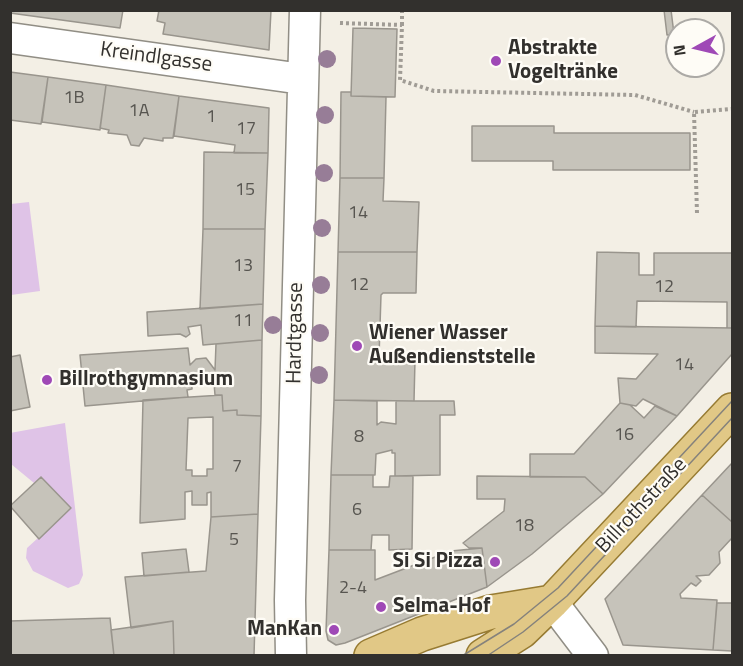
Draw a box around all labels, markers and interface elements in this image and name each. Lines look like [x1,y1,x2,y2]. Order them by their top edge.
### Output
north arrow [665,18,725,78]
place label: Abstrakte Vogeltränke [508,36,618,86]
street label: Kreindlgasse [98,38,214,78]
text: N [667,43,692,57]
marker: Abstrakte Vogeltränke [489,54,503,68]
house number: 1B [63,88,85,110]
house number: 1A [129,101,149,123]
house number: 1 [206,107,216,129]
house number: 17 [236,119,256,141]
house number: 15 [235,180,255,202]
house number: 14 [348,203,368,225]
house number: 13 [233,256,253,278]
house number: 12 [349,275,369,297]
house number: 12 [654,277,674,299]
street label: Hardtgasse [283,282,309,384]
house number: 11 [233,311,253,333]
place label: Wiener Wasser Außendienststelle [369,321,536,371]
marker: Wiener Wasser Außendienststelle [350,339,364,353]
house number: 14 [674,355,694,377]
place label: Billrothgymnasium [59,367,233,393]
marker: Billrothgymnasium [40,373,54,387]
house number: 16 [614,425,634,447]
house number: 8 [354,427,364,449]
street label: Billrothstraße [591,453,693,559]
house number: 7 [232,457,242,479]
house number: 6 [352,500,362,522]
house number: 18 [514,516,534,538]
house number: 5 [229,530,239,552]
place label: Si Si Pizza [392,549,483,575]
marker: Si Si Pizza [488,555,502,569]
house number: 2-4 [339,578,367,600]
place label: Selma-Hof [393,594,490,620]
marker: Selma-Hof [374,600,388,614]
place label: ManKan [247,617,322,643]
marker: ManKan [327,623,341,637]

